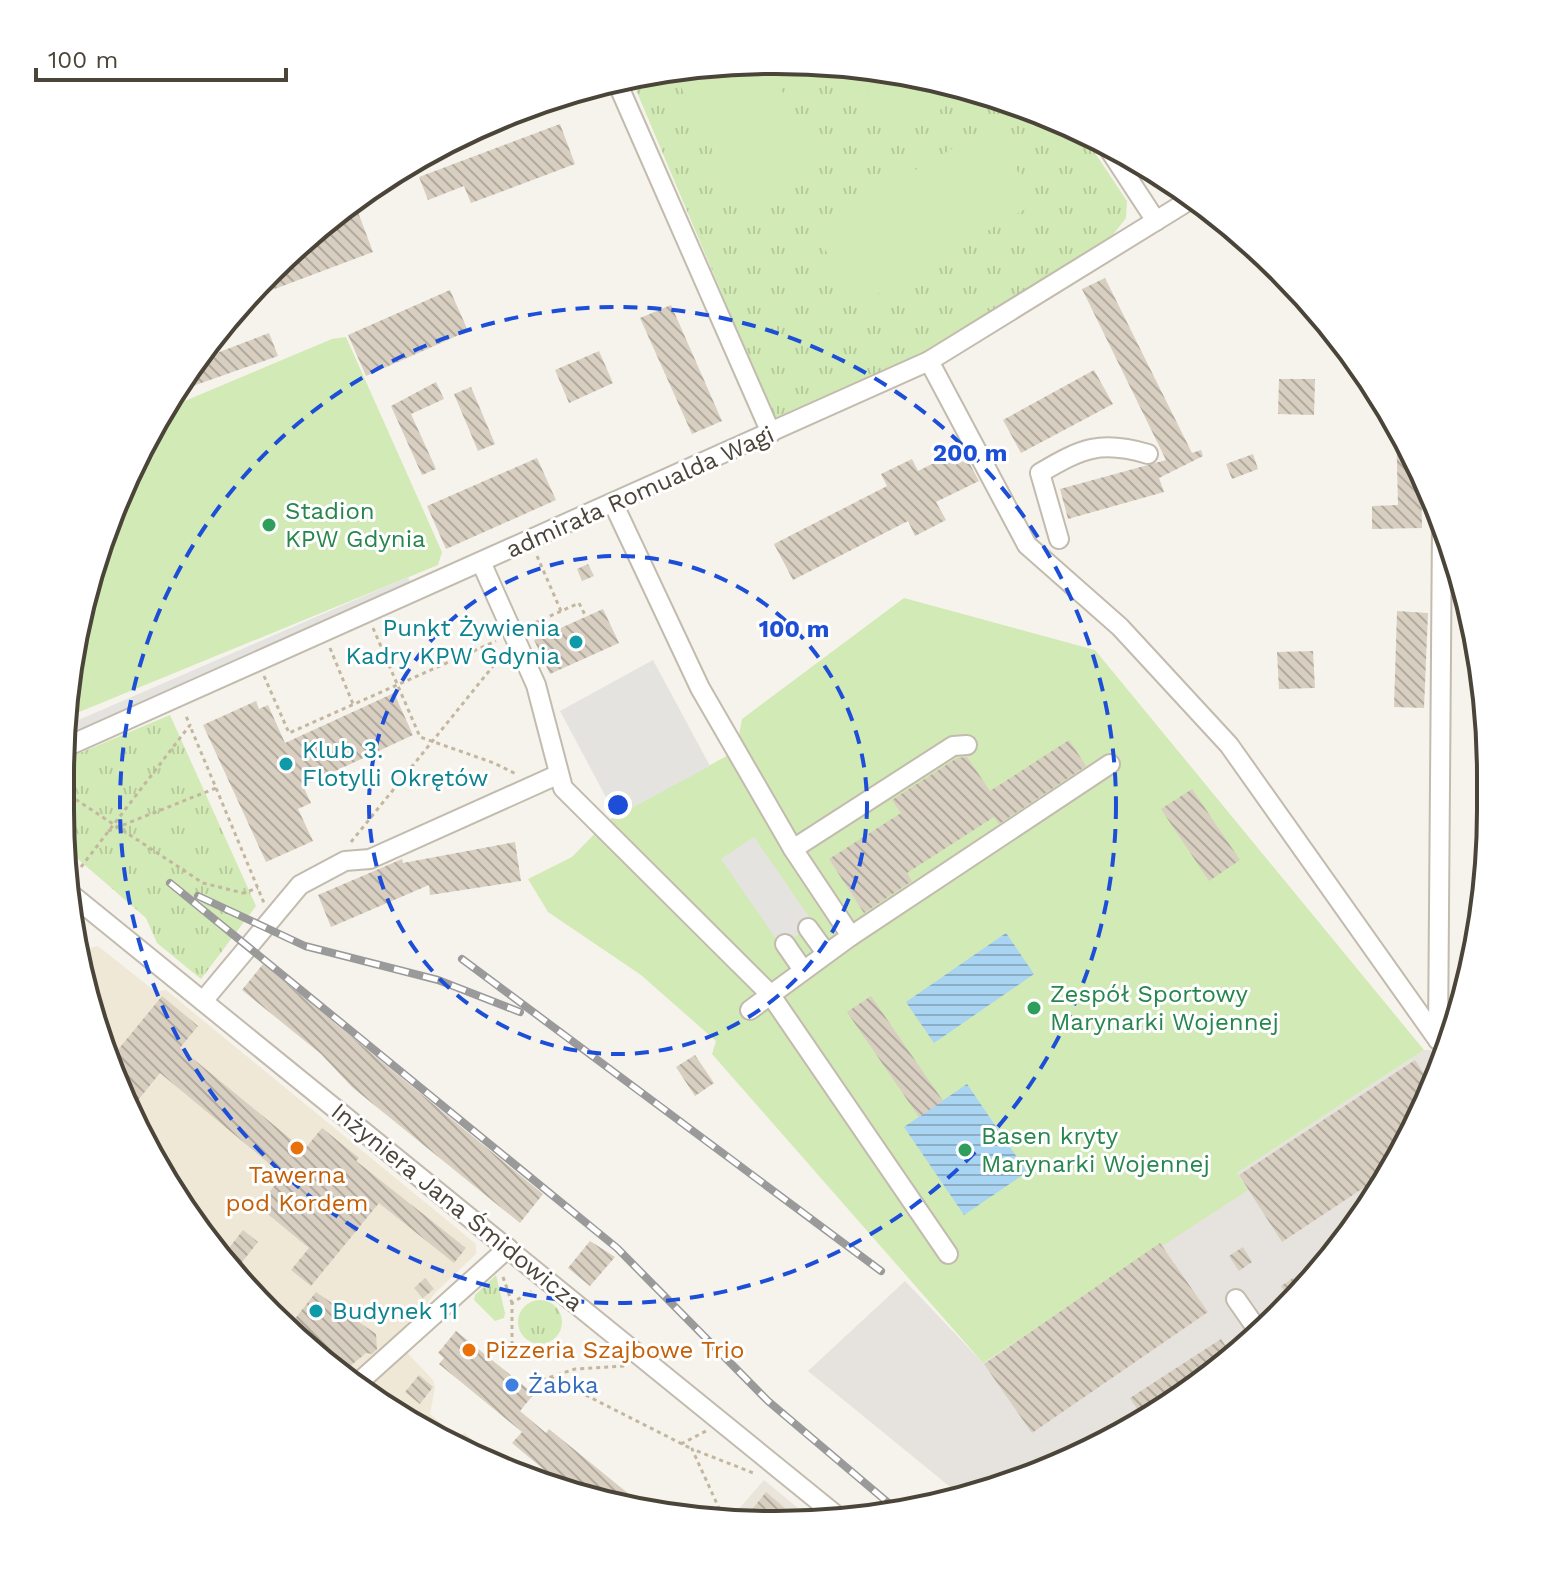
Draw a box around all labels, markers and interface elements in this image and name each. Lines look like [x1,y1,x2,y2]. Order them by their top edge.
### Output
scale bar [36,32,286,82]
text: 100 m [48,46,118,74]
street label: admirała Romualda Wagi [502,420,778,564]
text: 200 m [933,439,1007,467]
place label: Stadion KPW Gdynia [285,497,426,553]
marker: Stadion KPW Gdynia [260,516,278,534]
place label: Punkt Żywienia Kadry KPW Gdynia [346,614,560,670]
text: 100 m [759,615,829,643]
marker: Punkt Żywienia Kadry KPW Gdynia [567,633,585,651]
place label: Klub 3. Flotylli Okrętów [302,736,488,792]
marker: Klub 3. Flotylli Okrętów [277,755,295,773]
centre of rings [604,791,632,819]
place label: Zespół Sportowy Marynarki Wojennej [1050,980,1279,1036]
marker: Zespół Sportowy Marynarki Wojennej [1025,999,1043,1017]
street label: Inżyniera Jana Śmidowicza [326,1097,588,1317]
place label: Basen kryty Marynarki Wojennej [981,1122,1210,1178]
marker: Tawerna pod Kordem [288,1139,306,1157]
marker: Basen kryty Marynarki Wojennej [956,1141,974,1159]
place label: Tawerna pod Kordem [226,1161,369,1217]
place label: Budynek 11 [332,1297,458,1325]
marker: Budynek 11 [307,1302,325,1320]
place label: Pizzeria Szajbowe Trio [485,1336,744,1364]
marker: Pizzeria Szajbowe Trio [460,1341,478,1359]
place label: Żabka [528,1371,599,1399]
marker: Żabka [503,1376,521,1394]

